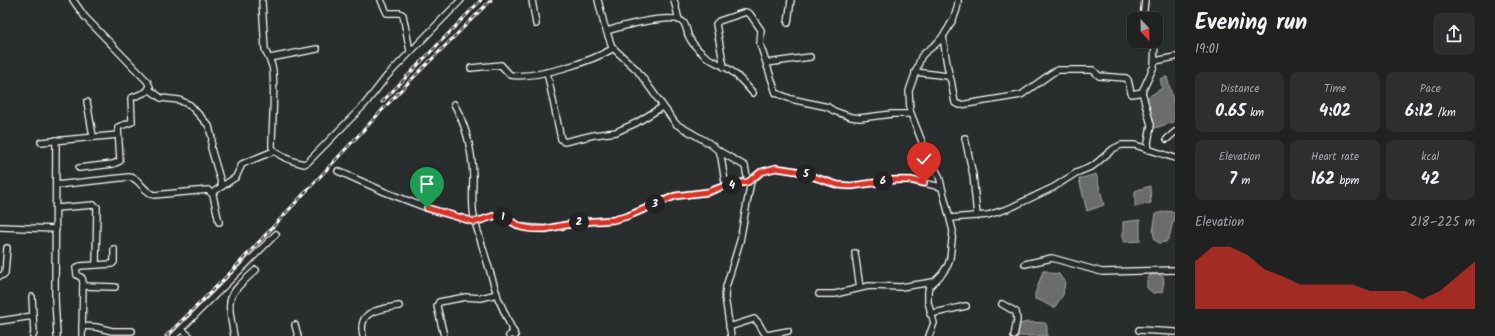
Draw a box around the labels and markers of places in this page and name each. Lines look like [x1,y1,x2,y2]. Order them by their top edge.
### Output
pin [907,142,941,183]
pin: 5 [796,164,816,184]
pin [410,167,444,208]
pin: 6 [873,171,893,191]
pin: 4 [722,175,742,195]
pin: 3 [645,194,665,214]
pin: 1 [493,207,513,227]
pin: 2 [569,212,589,232]

